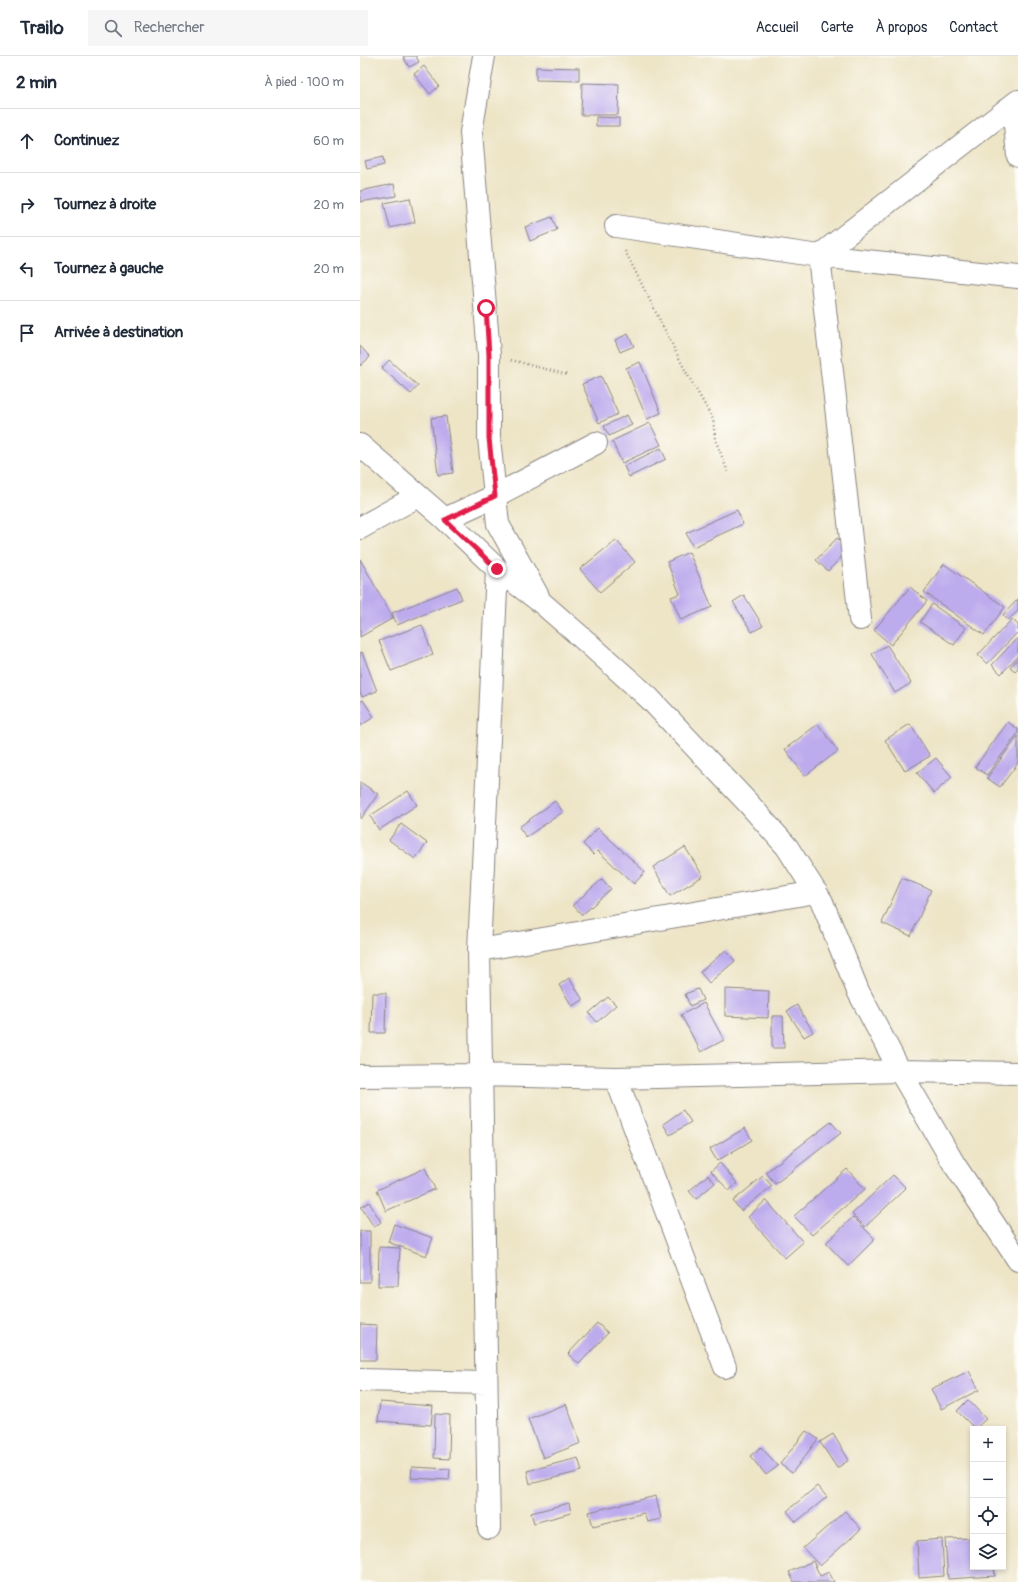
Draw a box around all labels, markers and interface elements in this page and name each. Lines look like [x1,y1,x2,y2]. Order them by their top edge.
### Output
search box [88,10,368,46]
text: Trailo [20,16,64,40]
icon: search [102,17,124,39]
text: Rechercher [134,18,205,37]
text: Accueil [756,19,799,36]
text: Carte [821,19,853,36]
text: À propos [875,19,927,36]
text: Contact [949,19,998,36]
text: 2 min [16,72,57,93]
text: À pied · 100 m [264,74,344,90]
icon: ahead [16,130,38,152]
text: Continuez [54,131,119,150]
text: 60 m [313,133,344,149]
icon: right [16,194,38,216]
text: Tournez à droite [54,195,156,214]
text: 20 m [313,197,344,213]
icon: left [16,258,38,280]
text: Tournez à gauche [54,259,164,278]
text: 20 m [313,261,344,277]
route start [477,299,495,317]
icon: arrive [16,322,38,344]
text: Arrivée à destination [54,323,183,342]
route end [488,560,506,578]
map controls [970,1426,1006,1570]
button: + [970,1426,1006,1462]
button: − [970,1462,1006,1498]
button: locate [970,1498,1006,1534]
button: layers [970,1534,1006,1570]

